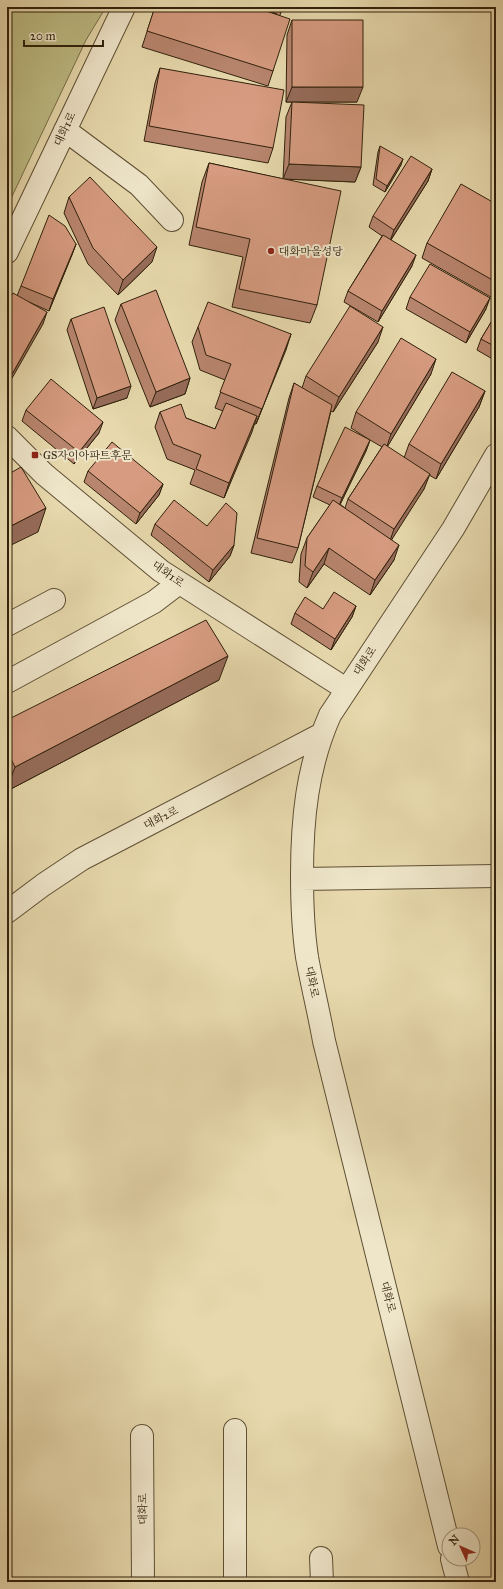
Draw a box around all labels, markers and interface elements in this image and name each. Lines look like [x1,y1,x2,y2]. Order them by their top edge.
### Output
scale bar [24,22,103,48]
text: 20 m [30,29,56,43]
street label: 대화1로 [51,110,79,148]
place label: 대화마을성당 [279,245,343,258]
marker: 대화마을성당 [266,246,276,256]
place label: GS자이아파트후문 [43,449,132,462]
marker: GS자이아파트후문 [30,450,40,460]
street label: 대화1로 [150,558,187,590]
street label: 대화로 [351,644,380,678]
street label: 대화2로 [141,804,181,832]
street label: 대화로 [303,965,321,999]
street label: 대화로 [378,1280,398,1314]
street label: 대화로 [136,1493,150,1525]
north arrow [441,1527,481,1567]
text: N [446,1532,463,1548]

